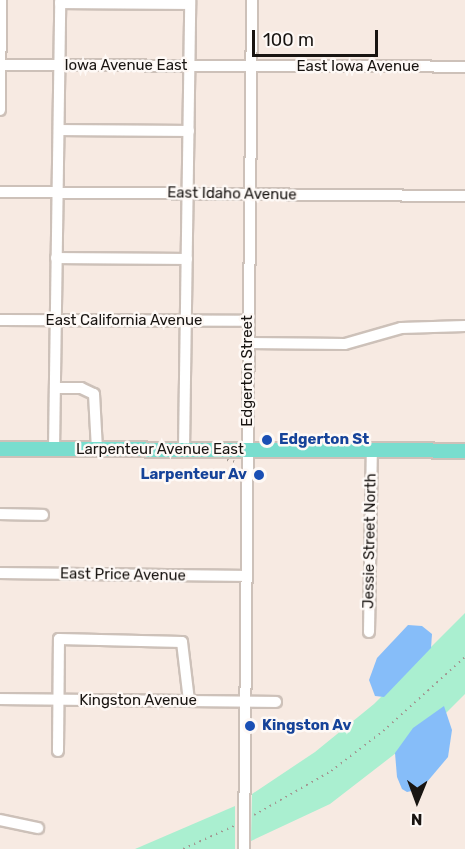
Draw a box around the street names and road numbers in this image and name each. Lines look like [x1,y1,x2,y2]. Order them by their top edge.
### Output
street label: Iowa Avenue East [64,57,188,75]
street label: East Iowa Avenue [296,58,420,76]
street label: East Idaho Avenue [167,184,297,204]
street label: East California Avenue [45,312,203,330]
street label: Edgerton Street [239,315,257,427]
street label: Larpenteur Avenue East [76,441,244,459]
street label: Jessie Street North [360,473,380,609]
street label: East Price Avenue [60,565,186,585]
street label: Kingston Avenue [79,692,197,710]

